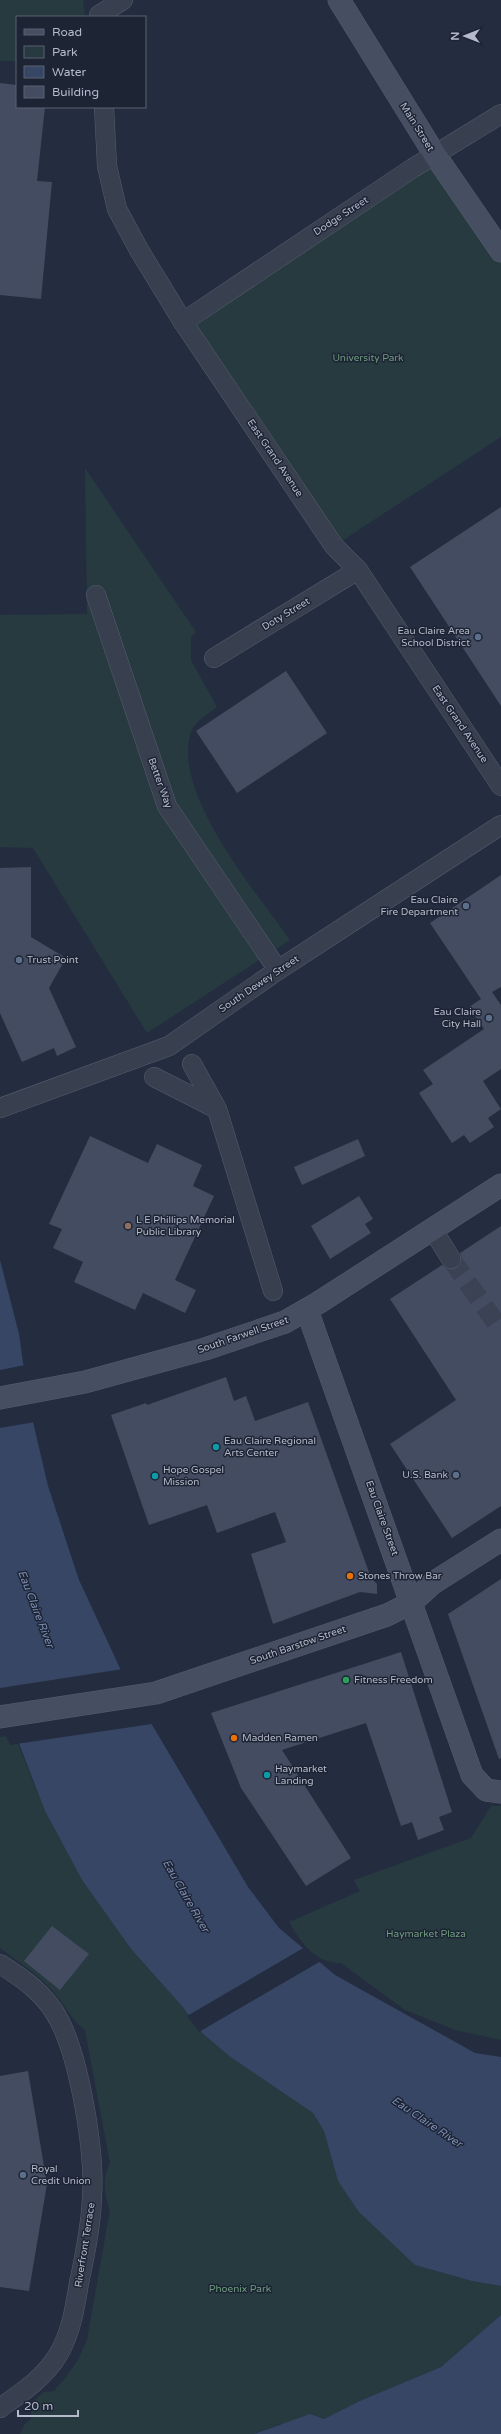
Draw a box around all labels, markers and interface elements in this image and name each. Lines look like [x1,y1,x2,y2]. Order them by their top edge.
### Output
legend [16,16,146,108]
north arrow [445,16,485,56]
text: Road [52,25,82,39]
text: N [449,32,462,40]
text: Park [52,45,78,59]
text: Water [52,65,87,79]
text: Building [52,85,99,99]
street label: Main Street [397,100,437,154]
street label: Dodge Street [311,194,371,238]
park label: University Park [332,352,404,364]
street label: East Grand Avenue [245,417,306,499]
street label: Doty Street [260,595,312,633]
place label: Eau Claire Area School District [398,625,470,649]
marker: Eau Claire Area School District [473,632,483,642]
street label: East Grand Avenue [430,683,491,765]
street label: Better Way [145,756,175,810]
place label: Eau Claire Fire Department [380,894,458,918]
marker: Eau Claire Fire Department [461,901,471,911]
street label: South Dewey Street [217,953,301,1015]
place label: Trust Point [27,954,79,966]
marker: Trust Point [14,955,24,965]
place label: Eau Claire City Hall [434,1006,481,1030]
marker: Eau Claire City Hall [484,1013,494,1023]
place label: L E Phillips Memorial Public Library [136,1214,235,1238]
marker: L E Phillips Memorial Public Library [123,1221,133,1231]
street label: South Farwell Street [196,1314,290,1356]
place label: Eau Claire Regional Arts Center [224,1435,316,1459]
marker: Eau Claire Regional Arts Center [211,1442,221,1452]
place label: Hope Gospel Mission [163,1464,224,1488]
place label: U.S. Bank [402,1469,449,1481]
marker: U.S. Bank [451,1470,461,1480]
marker: Hope Gospel Mission [150,1471,160,1481]
street label: Eau Claire Street [363,1479,401,1557]
water label: Eau Claire River [15,1568,57,1651]
place label: Stones Throw Bar [358,1570,442,1582]
marker: Stones Throw Bar [345,1571,355,1581]
street label: South Barstow Street [248,1623,348,1667]
place label: Fitness Freedom [354,1674,433,1686]
marker: Fitness Freedom [341,1675,351,1685]
place label: Madden Ramen [242,1732,318,1744]
marker: Madden Ramen [229,1733,239,1743]
place label: Haymarket Landing [275,1763,327,1787]
marker: Haymarket Landing [262,1770,272,1780]
water label: Eau Claire River [160,1857,213,1936]
park label: Haymarket Plaza [386,1928,466,1940]
water label: Eau Claire River [389,2094,466,2151]
place label: Royal Credit Union [31,2163,91,2187]
marker: Royal Credit Union [18,2170,28,2180]
street label: Riverfront Terrace [72,2201,98,2288]
park label: Phoenix Park [209,2283,272,2295]
scale bar [18,2392,78,2418]
text: 20 m [24,2399,53,2413]

